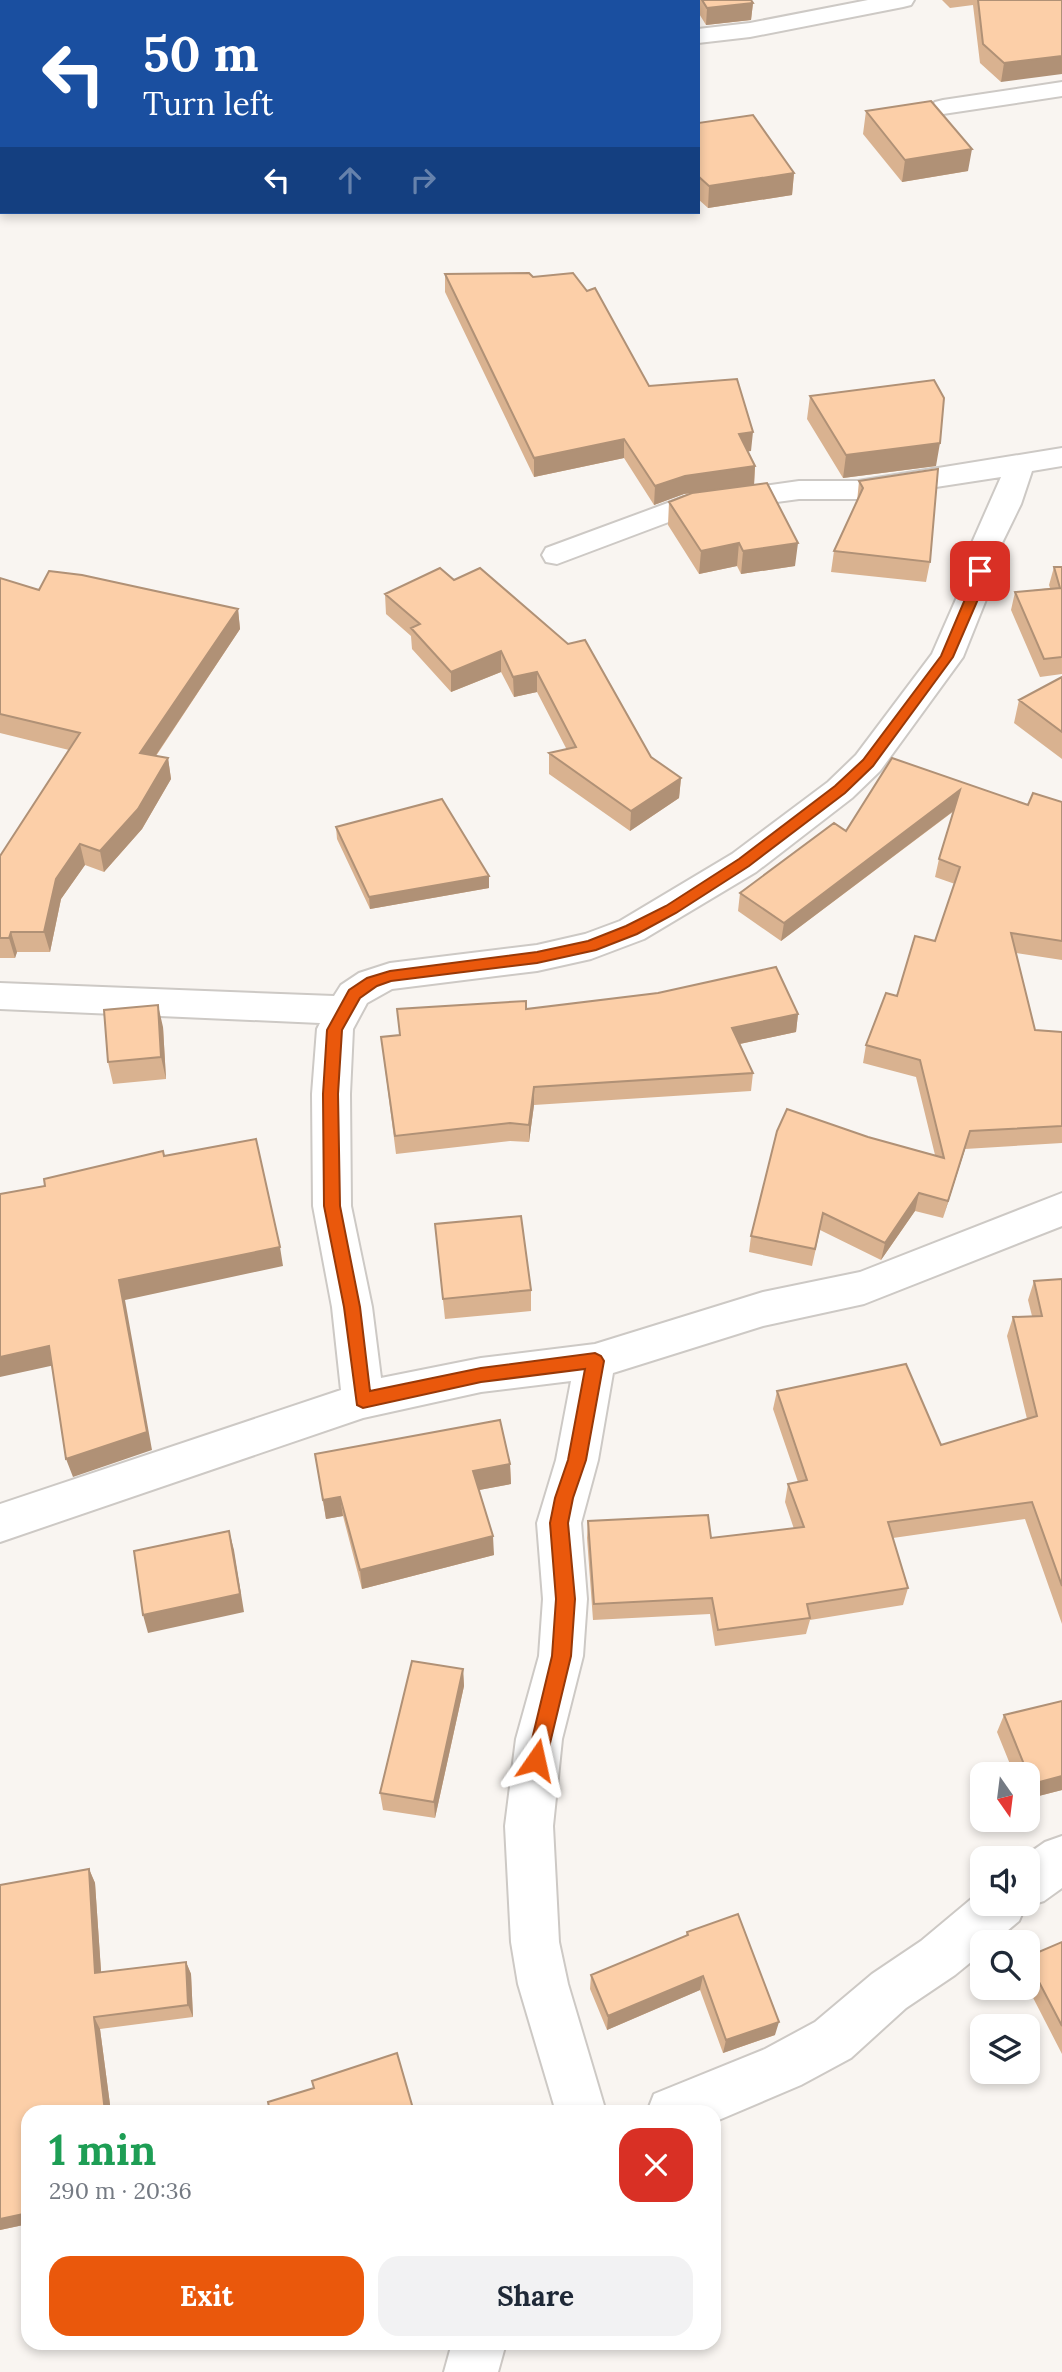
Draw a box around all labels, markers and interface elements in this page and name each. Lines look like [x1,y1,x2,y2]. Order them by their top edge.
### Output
text: 50 m [143,22,259,84]
icon: left [28,28,119,119]
text: Turn left [143,83,273,124]
icon: left [258,161,296,199]
icon: ahead [331,161,369,199]
icon: right [404,161,442,199]
pin [950,541,1010,601]
icon: arrive [961,552,999,590]
position arrow [499,1723,573,1797]
north arrow [970,1762,1040,1832]
map controls [970,1762,1040,2084]
button: sound [970,1846,1040,1916]
button: search [970,1930,1040,2000]
button: layers [970,2014,1040,2084]
text: 1 min [49,2123,156,2177]
button: close [619,2128,693,2202]
text: 290 m · 20:36 [49,2176,192,2205]
button: Exit [49,2256,364,2336]
button: Share [378,2256,693,2336]

